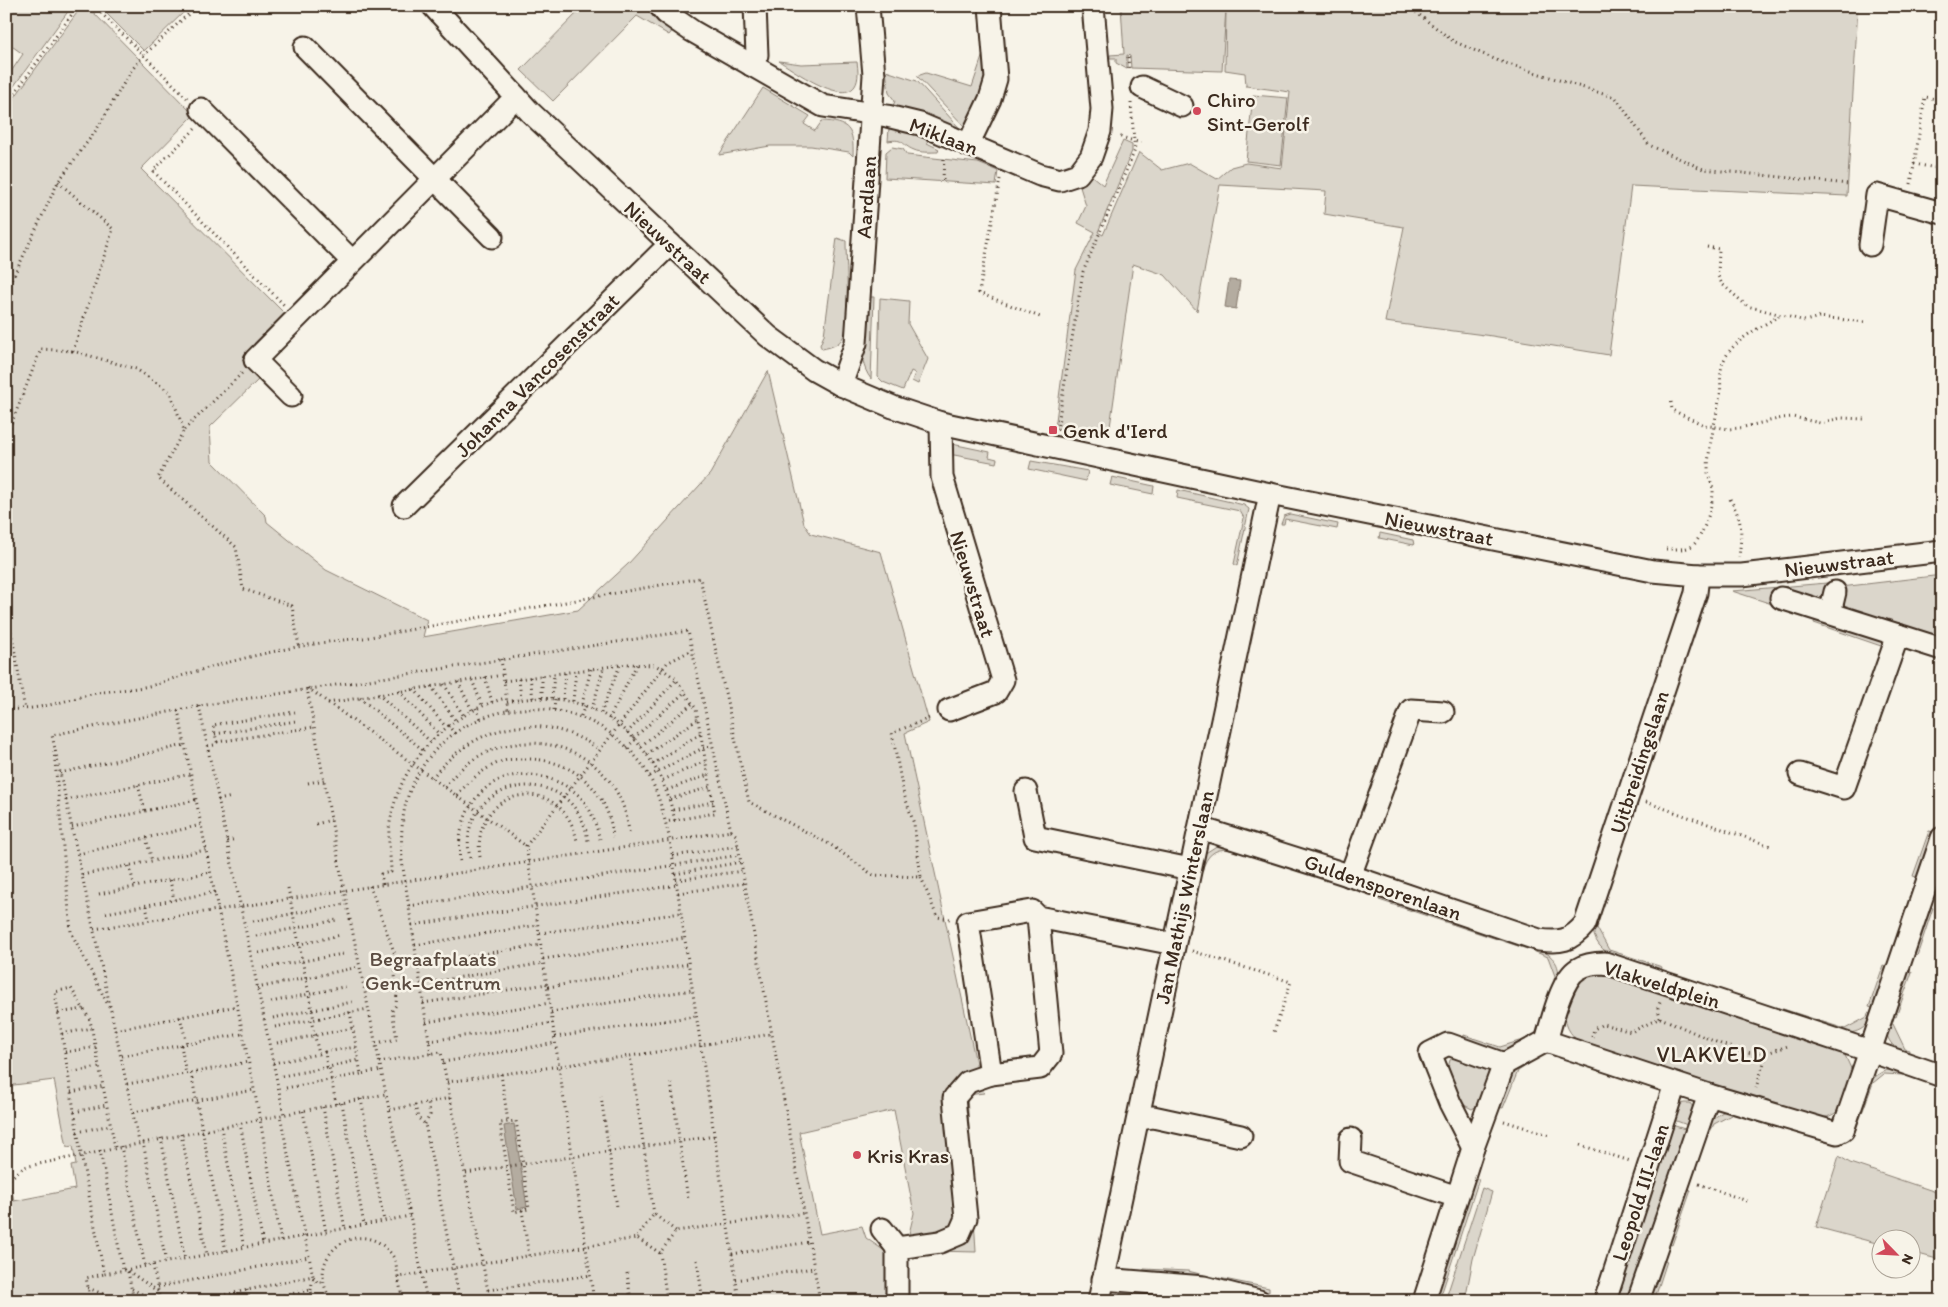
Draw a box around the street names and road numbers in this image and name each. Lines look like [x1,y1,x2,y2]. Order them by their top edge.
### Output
street label: Miklaan [906,111,982,161]
street label: Aardlaan [851,155,881,239]
street label: Nieuwstraat [619,195,717,289]
street label: Johanna Vancosenstraat [450,288,624,462]
street label: Nieuwstraat [1383,505,1496,551]
street label: Nieuwstraat [945,528,1001,640]
street label: Nieuwstraat [1783,544,1895,582]
street label: Uitbreidingslaan [1604,687,1674,837]
street label: Jan Mathijs Winterslaan [1149,788,1219,1006]
street label: Guldensporenlaan [1301,848,1465,926]
street label: Vlakveldplein [1601,954,1723,1014]
street label: Leopold III-laan [1606,1120,1674,1264]

